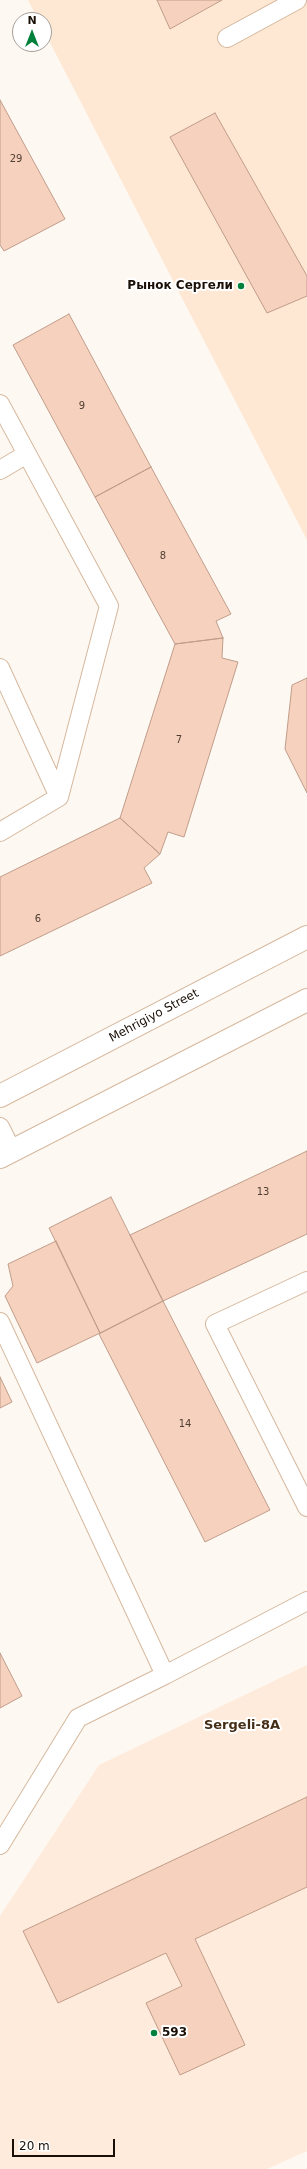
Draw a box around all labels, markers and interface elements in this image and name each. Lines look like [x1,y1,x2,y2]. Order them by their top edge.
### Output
north arrow [12,12,52,52]
text: N [27,14,37,27]
house number: 29 [10,153,22,165]
place label: Рынок Сергели [127,279,233,293]
marker: Рынок Сергели [236,281,246,291]
house number: 9 [79,400,85,412]
house number: 8 [160,550,166,562]
house number: 7 [176,734,182,746]
house number: 6 [35,913,41,925]
street label: Mehrigiyo Street [107,986,201,1046]
house number: 13 [257,1186,269,1198]
house number: 14 [179,1418,191,1430]
district label: Sergeli-8A [204,1718,280,1734]
place label: 593 [162,2026,187,2040]
marker: 593 [149,2028,159,2038]
scale bar [14,2131,117,2157]
text: 20 m [19,2139,50,2153]

